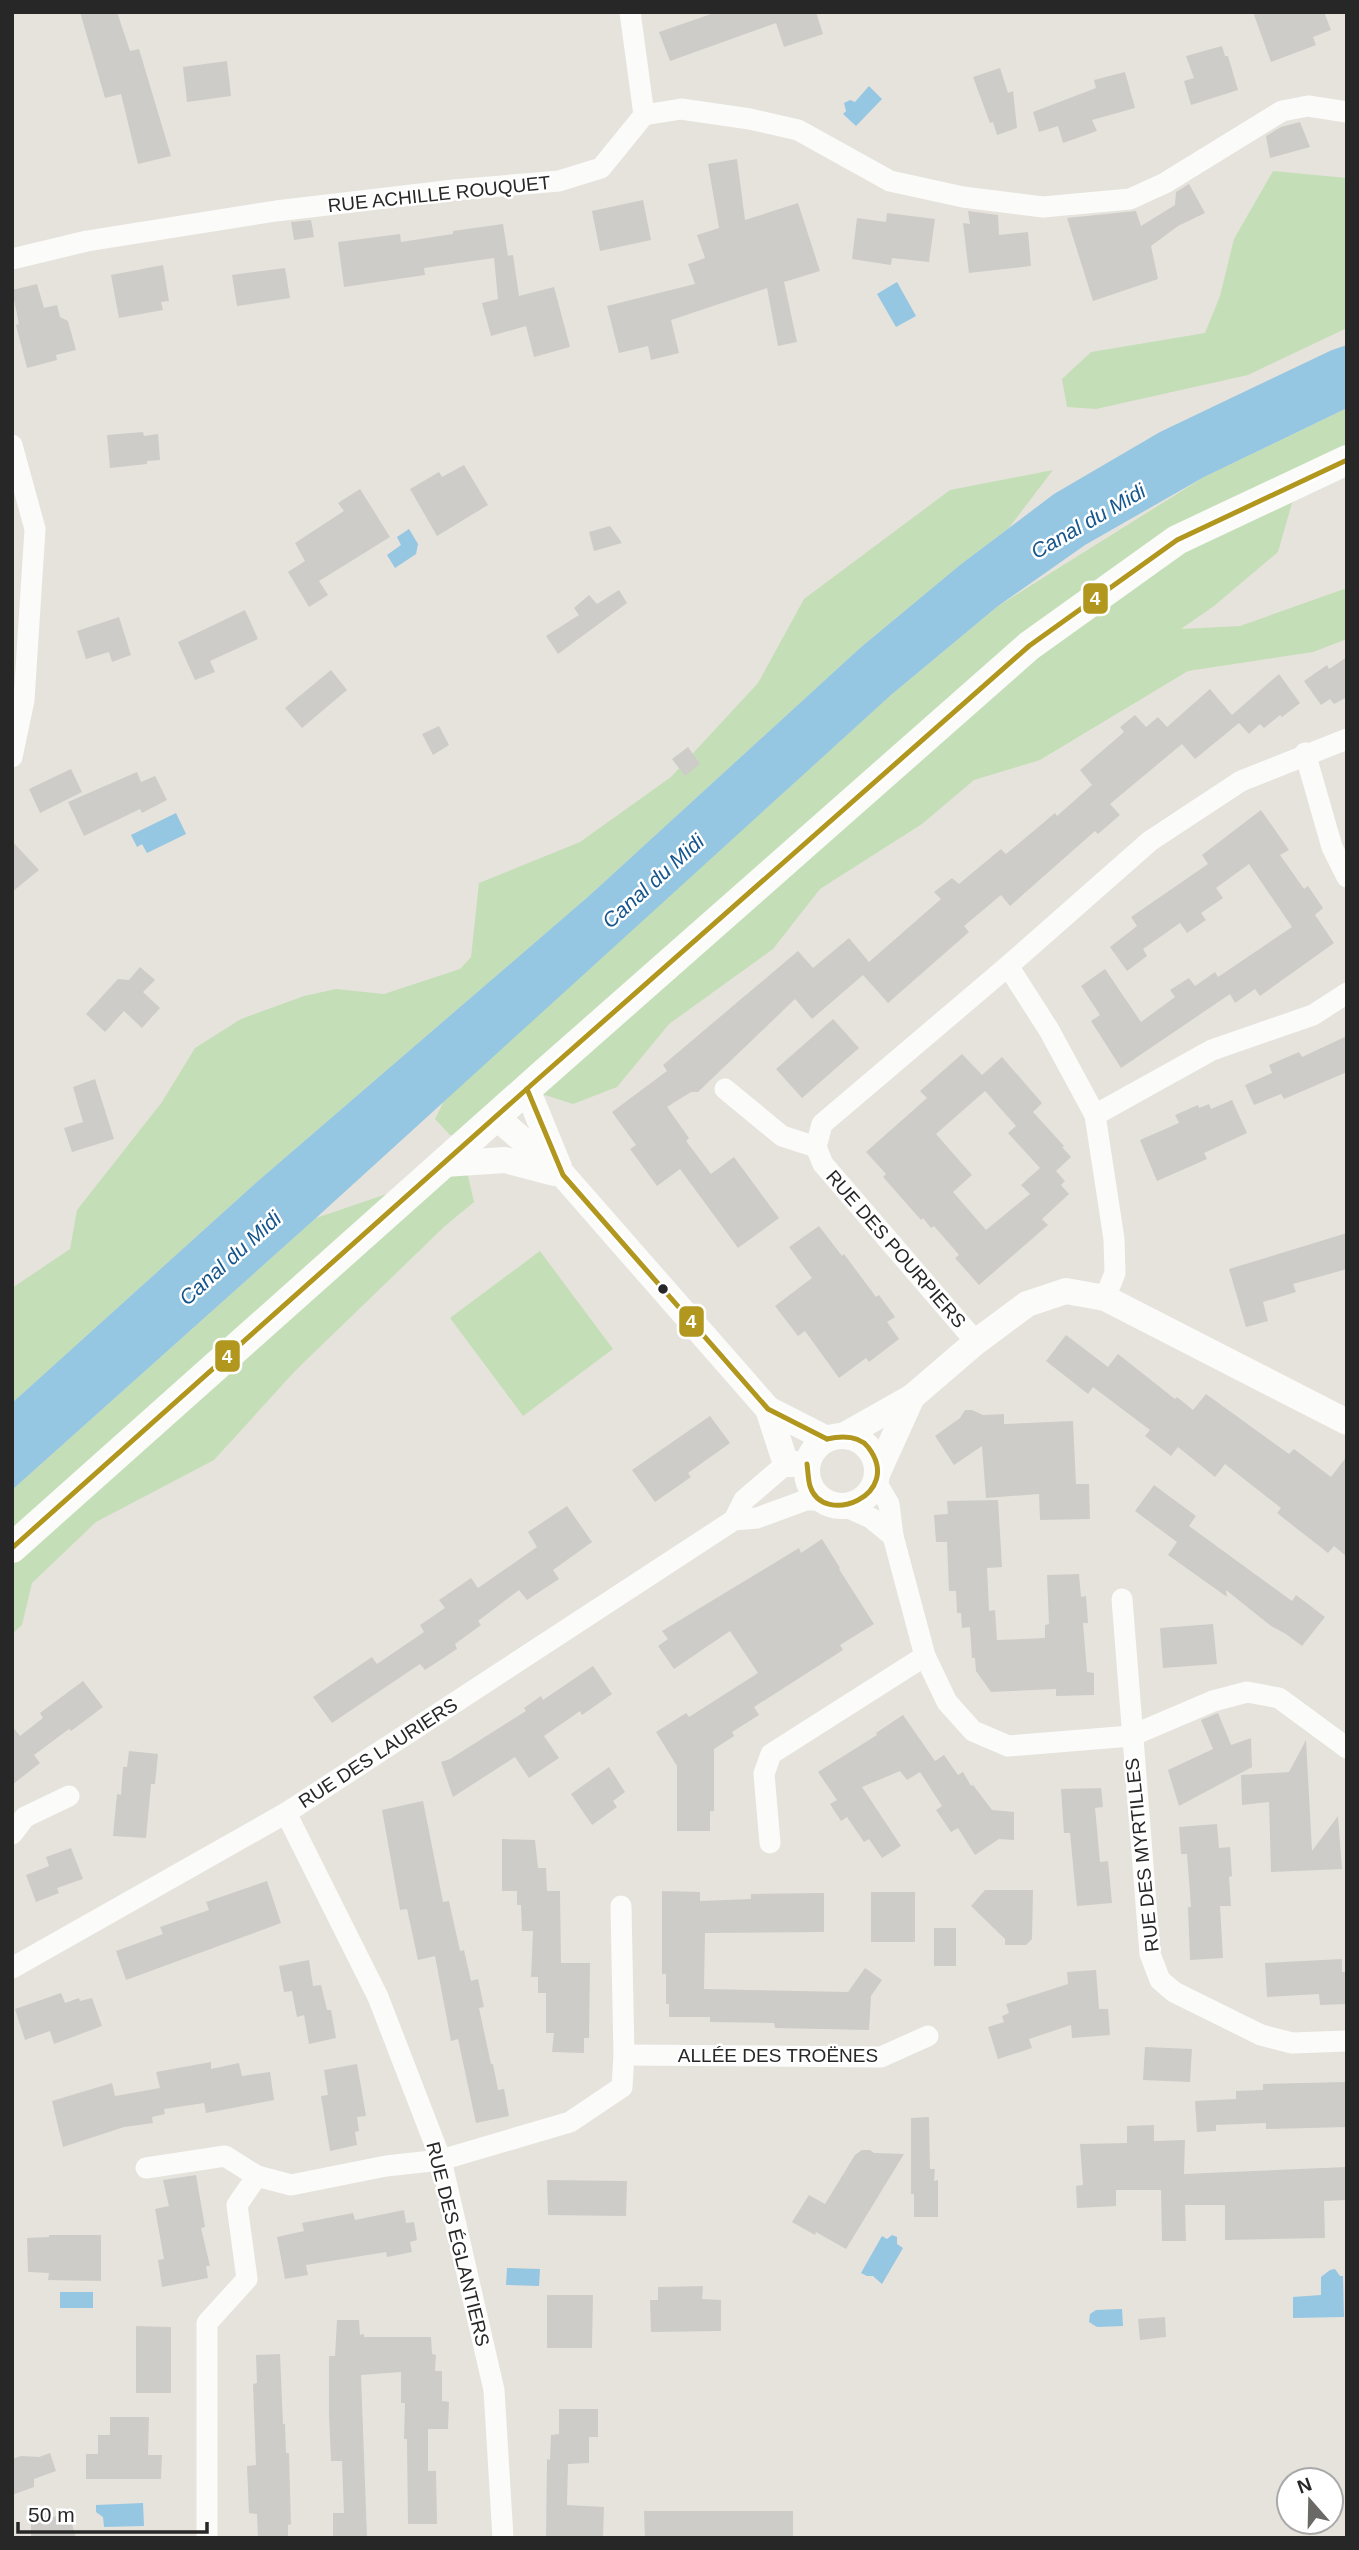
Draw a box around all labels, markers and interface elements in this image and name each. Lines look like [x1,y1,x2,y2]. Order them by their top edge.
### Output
street label: RUE ACHILLE ROUQUET [327,172,552,216]
water label: Canal du Midi [1027,478,1151,563]
line badge: 4 [1082,582,1109,615]
text: 4 [1090,588,1101,609]
water label: Canal du Midi [598,829,709,933]
street label: RUE DES POURPIERS [822,1166,970,1332]
water label: Canal du Midi [175,1206,286,1310]
unlabelled marker [656,1282,670,1296]
line badge: 4 [678,1305,705,1338]
text: 4 [686,1311,697,1332]
line badge: 4 [214,1339,241,1373]
text: 4 [222,1346,233,1367]
street label: RUE DES LAURIERS [295,1694,461,1812]
street label: RUE DES MYRTILLES [1121,1757,1163,1953]
street label: ALLÉE DES TROËNES [678,2045,878,2066]
street label: RUE DES ÉGLANTIERS [422,2140,494,2348]
north arrow [1275,2466,1345,2536]
text: N [1294,2473,1314,2498]
scale bar [18,2490,206,2534]
text: 50 m [28,2503,75,2526]

